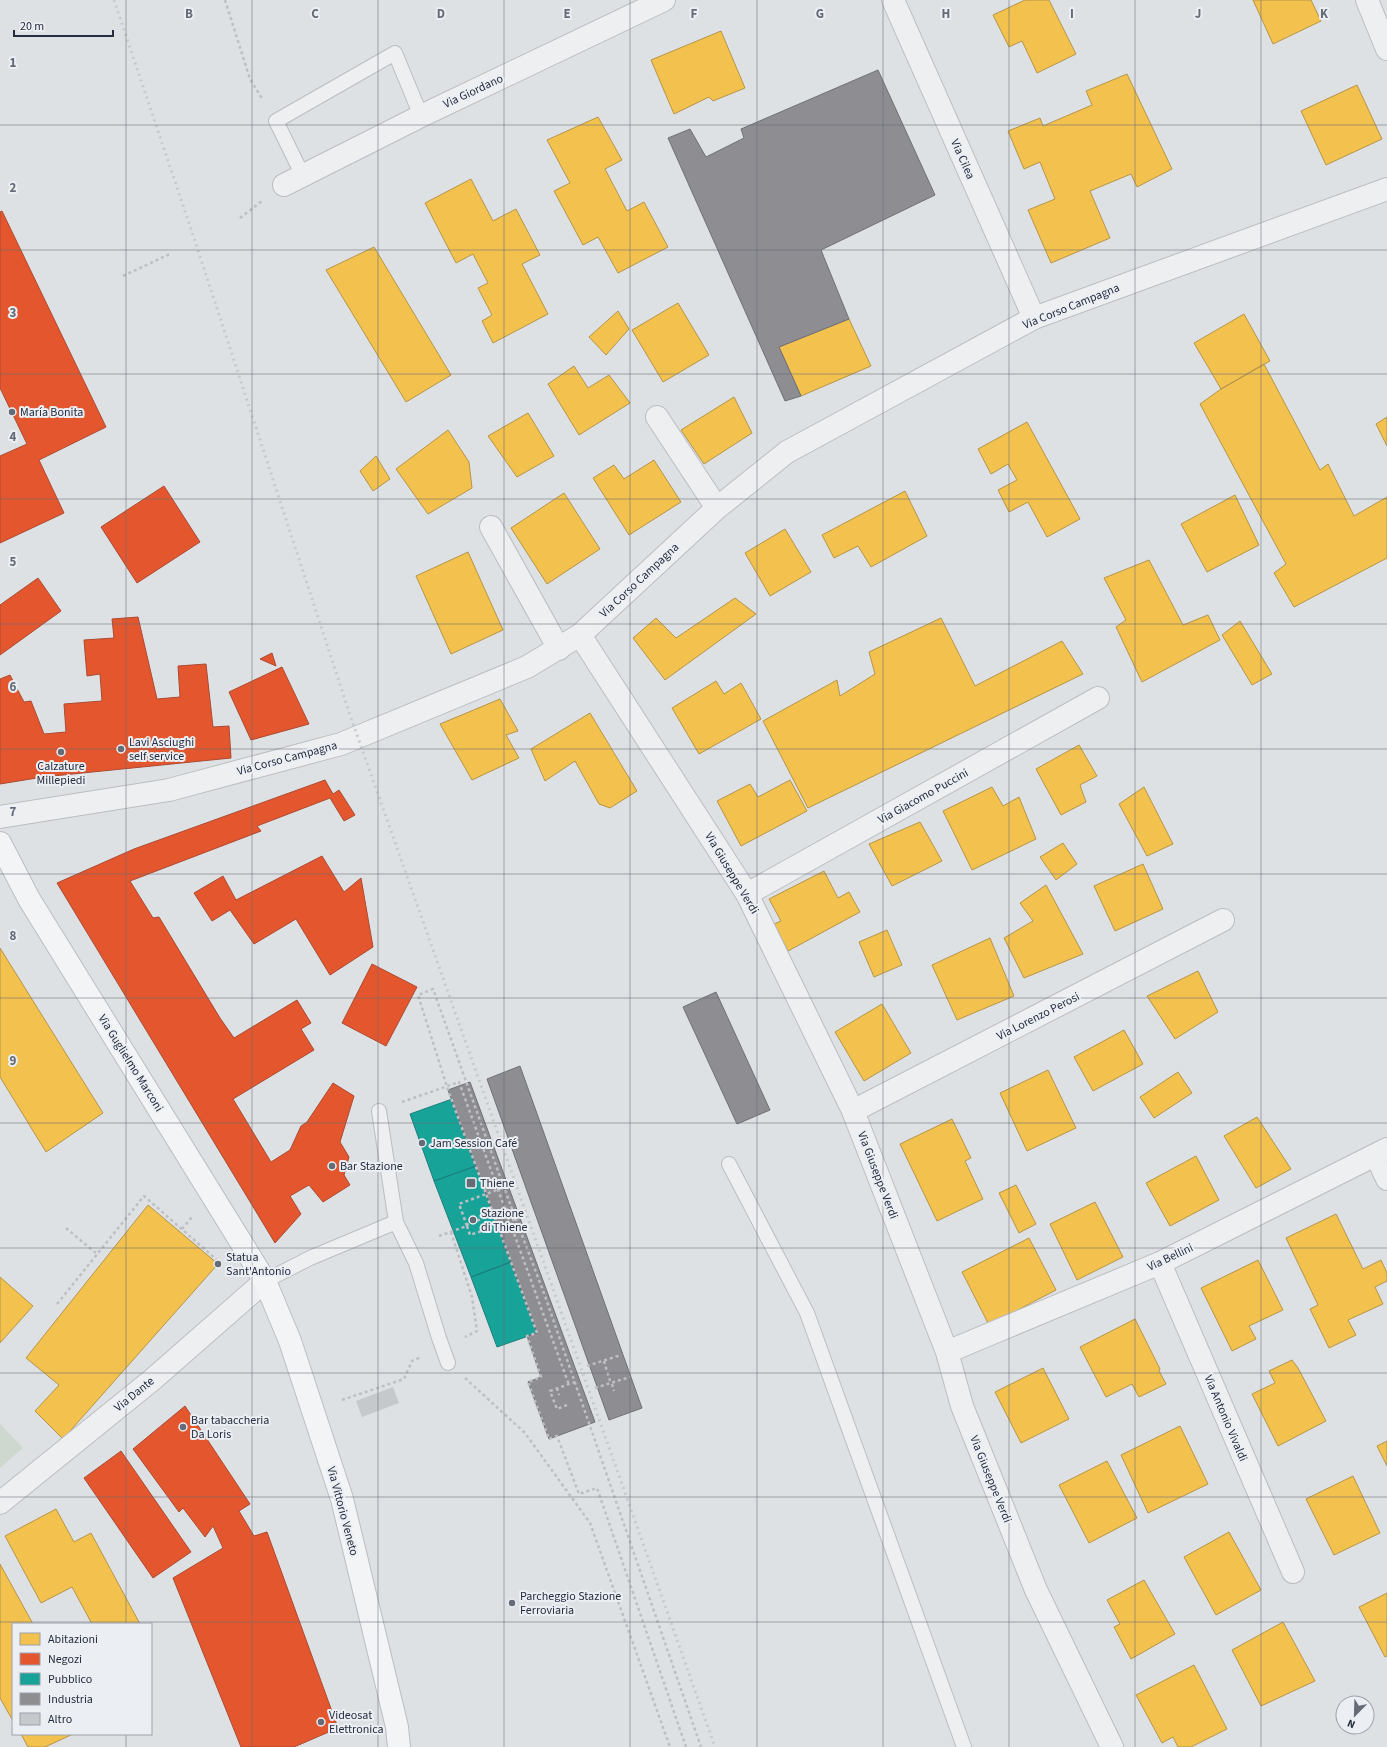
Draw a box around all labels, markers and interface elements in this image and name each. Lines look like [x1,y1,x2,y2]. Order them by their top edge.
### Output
text: B [185,5,193,23]
text: C [311,5,319,23]
text: D [437,5,445,23]
text: E [563,5,571,23]
text: F [691,5,698,23]
text: G [816,5,824,23]
text: H [942,5,950,23]
text: I [1070,5,1074,23]
text: J [1195,5,1201,23]
text: K [1320,5,1329,23]
scale bar [14,12,113,38]
text: 20 m [20,18,44,35]
text: 1 [10,54,17,72]
street label: Via Giordano [440,70,506,113]
street label: Via Cilea [946,136,979,182]
text: 2 [10,179,17,197]
street label: Via Corso Campagna [1020,279,1122,334]
text: 3 [10,304,17,322]
place label: María Bonita [20,404,83,421]
marker: María Bonita [7,407,17,417]
text: 4 [10,428,17,446]
street label: Via Corso Campagna [596,539,683,622]
text: 5 [10,553,17,571]
text: 6 [10,678,17,696]
place label: Lavi Asciughi self service [129,734,194,765]
street label: Via Corso Campagna [235,737,339,780]
marker: Lavi Asciughi self service [116,744,126,754]
marker: Calzature Millepiedi [56,747,66,757]
place label: Calzature Millepiedi [37,758,86,789]
street label: Via Giacomo Puccini [875,764,972,828]
text: 7 [10,803,17,821]
street label: Via Giuseppe Verdi [700,829,763,917]
text: 8 [10,927,17,945]
street label: Via Lorenzo Perosi [994,988,1083,1045]
street label: Via Guglielmo Marconi [94,1011,167,1115]
text: 9 [10,1052,17,1070]
street label: Via Giuseppe Verdi [853,1129,902,1222]
place label: Jam Session Café [430,1135,517,1152]
marker: Jam Session Café [417,1138,427,1148]
place label: Bar Stazione [340,1158,403,1175]
marker: Bar Stazione [327,1161,337,1171]
place label: Thiene [480,1175,514,1192]
marker: Thiene [465,1177,477,1189]
place label: Stazione di Thiene [481,1205,527,1236]
marker: Stazione di Thiene [468,1215,478,1225]
street label: Via Bellini [1144,1239,1196,1276]
place label: Statua Sant'Antonio [226,1249,291,1280]
marker: Statua Sant'Antonio [213,1259,223,1269]
street label: Via Antonio Vivaldi [1200,1372,1251,1464]
street label: Via Dante [111,1373,158,1416]
place label: Bar tabaccheria Da Loris [191,1412,269,1443]
marker: Bar tabaccheria Da Loris [178,1422,188,1432]
street label: Via Giuseppe Verdi [965,1433,1016,1525]
street label: Via Vittorio Veneto [322,1465,363,1558]
place label: Parcheggio Stazione Ferroviaria [520,1588,621,1619]
marker: Parcheggio Stazione Ferroviaria [507,1598,517,1608]
legend [12,1623,152,1735]
text: Abitazioni [48,1631,98,1648]
text: Negozi [48,1651,82,1668]
text: Pubblico [48,1671,92,1688]
text: Industria [48,1691,93,1708]
north arrow [1335,1695,1375,1735]
place label: Videosat Elettronica [329,1707,384,1738]
text: Altro [48,1711,72,1728]
text: N [1345,1715,1358,1732]
marker: Videosat Elettronica [316,1717,326,1727]

